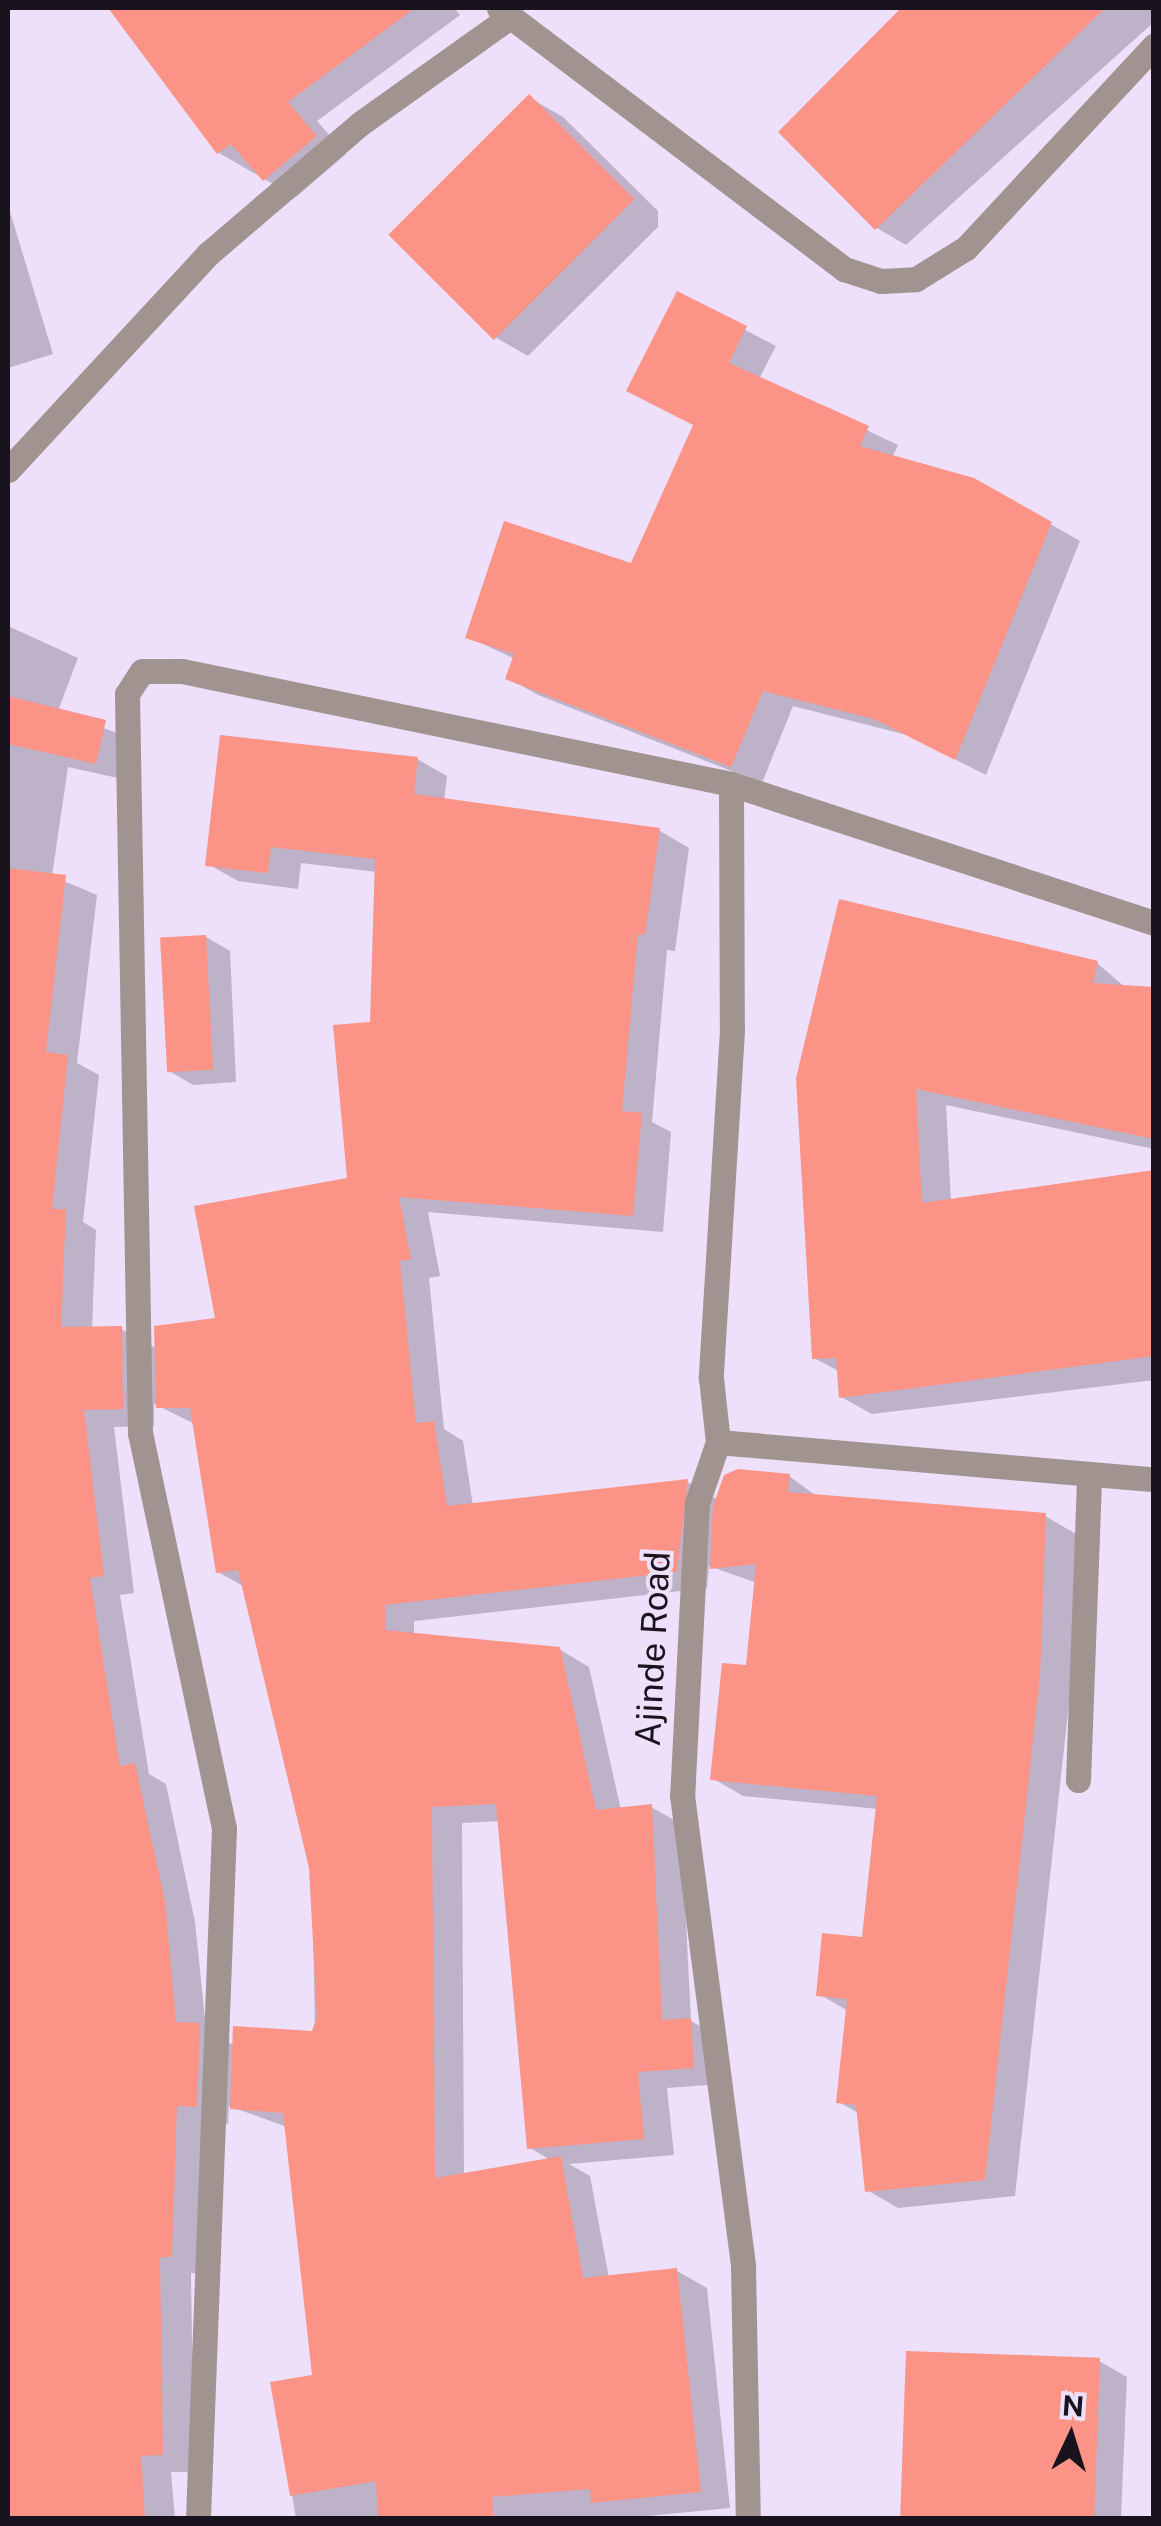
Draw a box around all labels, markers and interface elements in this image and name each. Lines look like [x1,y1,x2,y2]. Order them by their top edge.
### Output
street label: Ajinde Road [627,1550,679,1748]
north arrow [1021,2386,1121,2486]
text: N [1061,2388,1085,2423]

